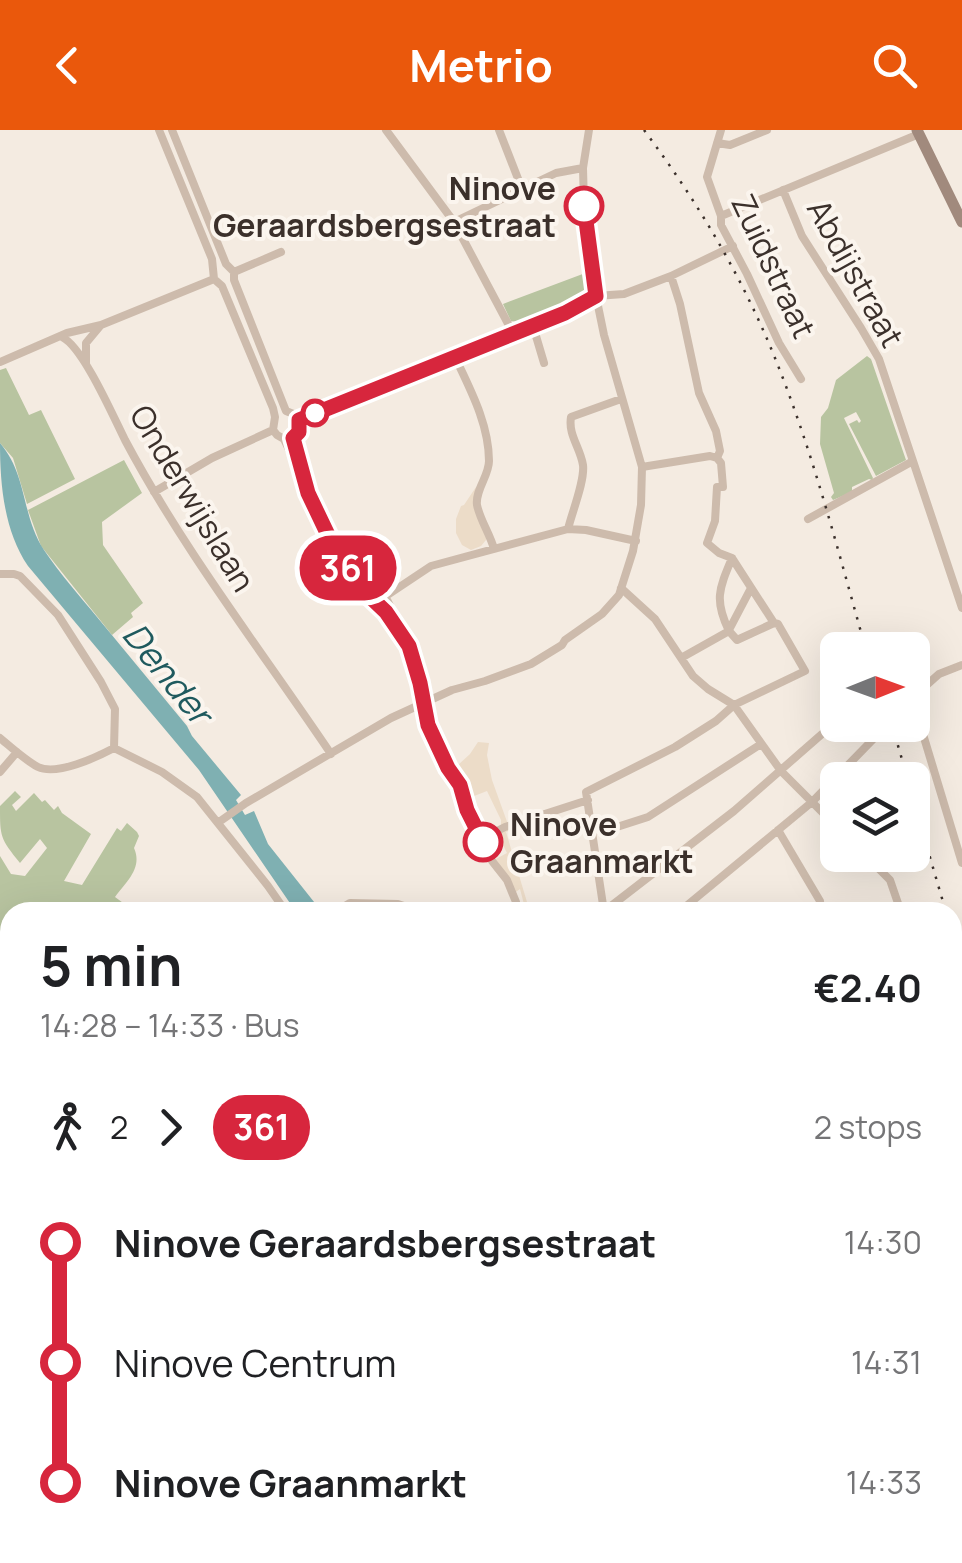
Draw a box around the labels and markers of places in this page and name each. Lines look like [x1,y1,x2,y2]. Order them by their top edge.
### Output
place label: Ninove Geraardsbergsestraat [213,166,556,247]
marker: Ninove Geraardsbergsestraat [565,187,603,225]
unlabelled marker [302,400,328,426]
place label: Ninove Graanmarkt [510,802,694,883]
marker: Ninove Graanmarkt [464,823,502,861]

